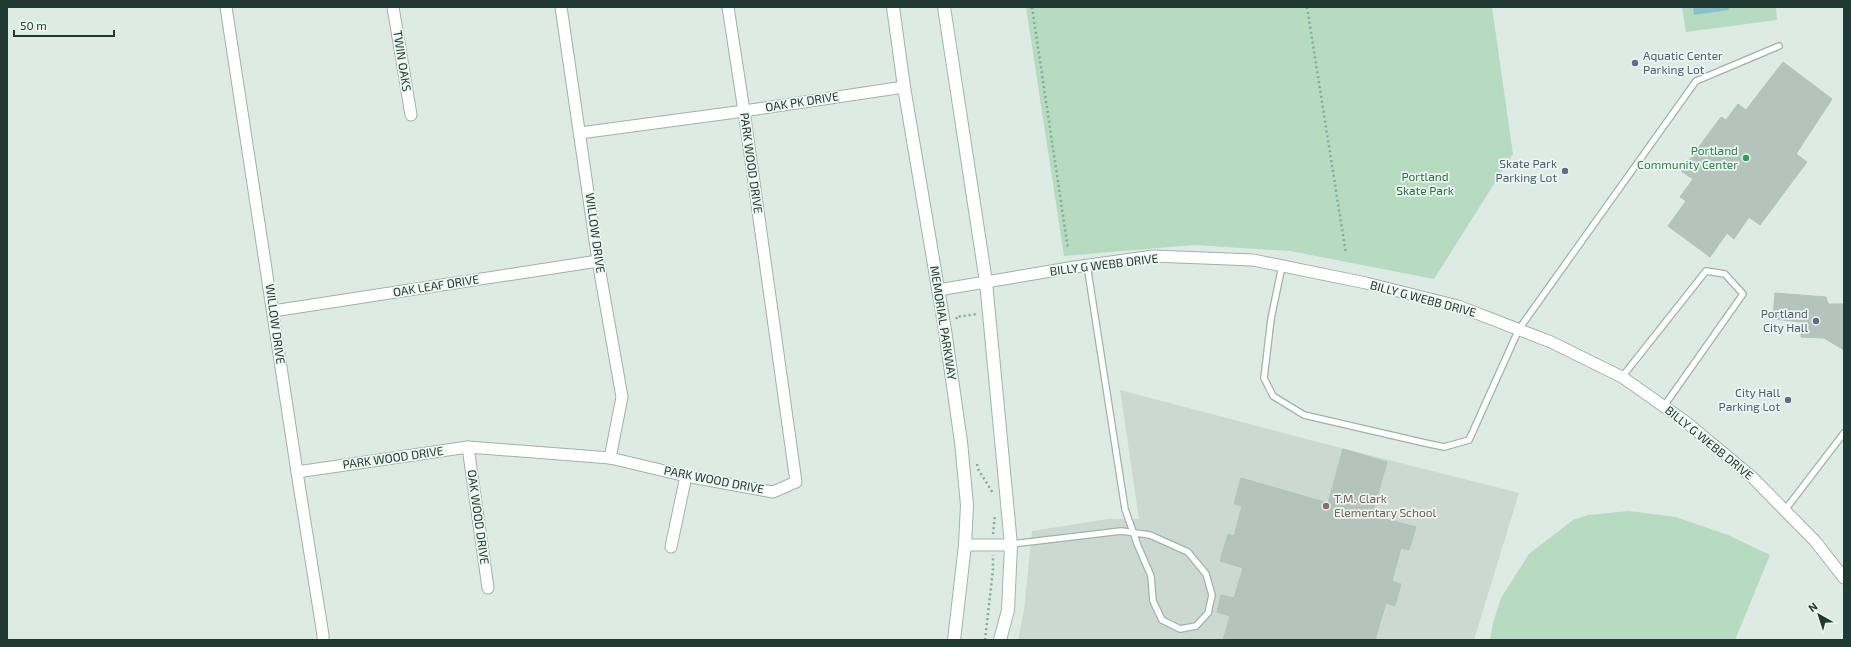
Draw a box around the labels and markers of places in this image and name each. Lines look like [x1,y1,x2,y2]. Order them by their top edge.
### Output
place label: Aquatic Center Parking Lot [1643,48,1723,76]
marker: Aquatic Center Parking Lot [1630,58,1640,68]
place label: Portland Community Center [1637,143,1738,171]
marker: Portland Community Center [1741,153,1751,163]
place label: Skate Park Parking Lot [1496,156,1557,184]
marker: Skate Park Parking Lot [1560,166,1570,176]
place label: Portland City Hall [1761,306,1808,334]
marker: Portland City Hall [1811,316,1821,326]
place label: City Hall Parking Lot [1719,385,1780,413]
marker: City Hall Parking Lot [1783,395,1793,405]
place label: T.M. Clark Elementary School [1334,491,1437,519]
marker: T.M. Clark Elementary School [1321,501,1331,511]

